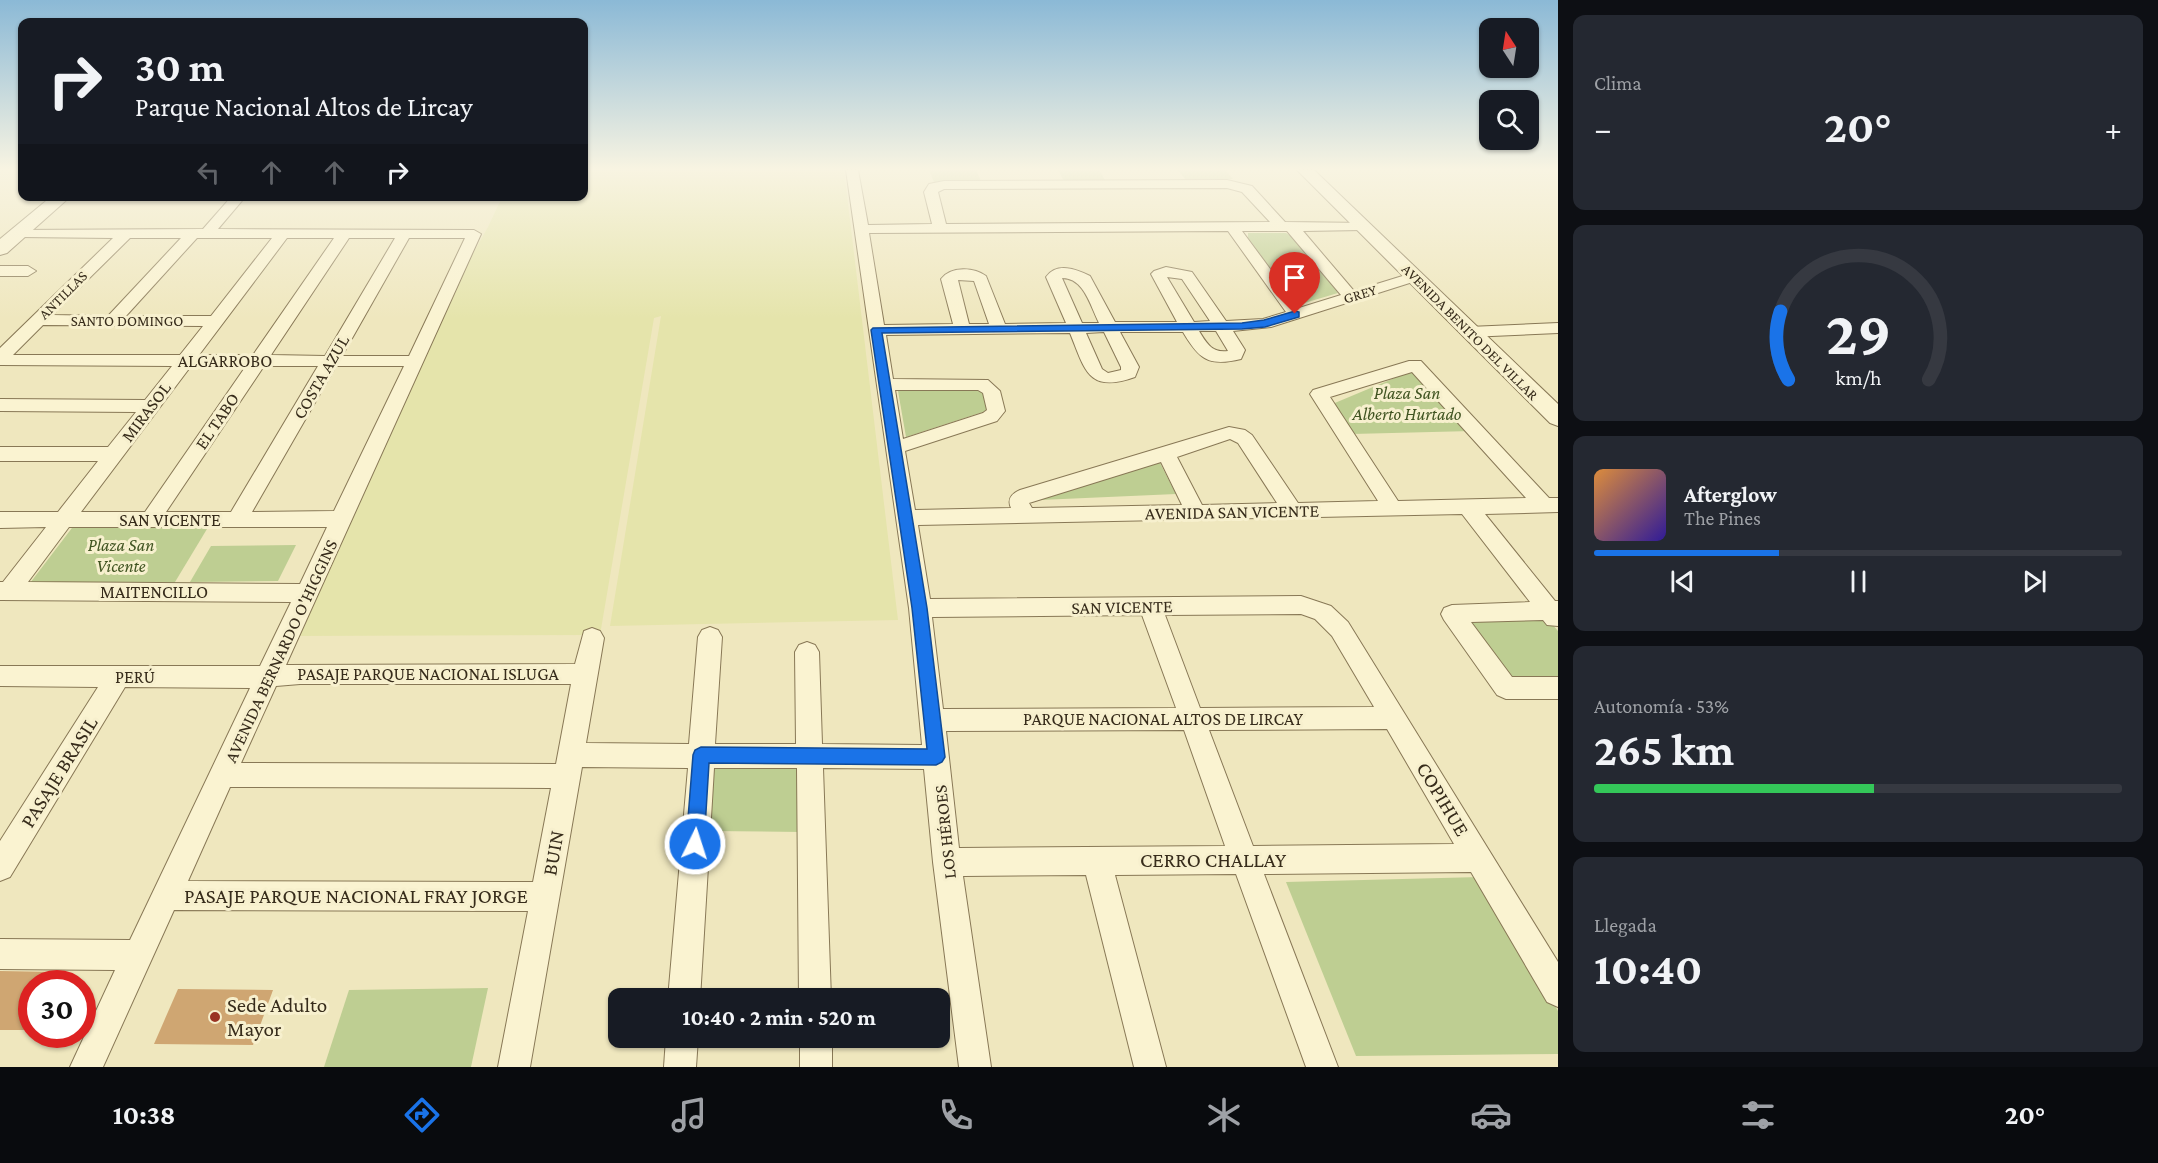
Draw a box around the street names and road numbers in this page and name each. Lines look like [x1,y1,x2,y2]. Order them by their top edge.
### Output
street label: AVENIDA BENITO DEL VILLAR [1399,261,1542,404]
street label: ANTILLAS [36,268,90,322]
street label: GREY [1342,281,1378,307]
street label: SANTO DOMINGO [71,313,183,329]
street label: COSTA AZUL [289,331,353,423]
street label: ALGARROBO [178,351,272,371]
street label: MIRASOL [117,378,175,446]
street label: EL TABO [191,389,243,453]
street label: AVENIDA SAN VICENTE [1145,500,1319,524]
street label: SAN VICENTE [119,510,221,530]
street label: AVENIDA BERNARDO O'HIGGINS [220,536,342,766]
street label: MAITENCILLO [100,582,208,602]
street label: SAN VICENTE [1071,596,1173,618]
street label: PASAJE PARQUE NACIONAL ISLUGA [297,664,560,684]
street label: PERÚ [115,667,155,687]
street label: PARQUE NACIONAL ALTOS DE LIRCAY [1023,709,1304,729]
street label: PASAJE BRASIL [15,712,103,832]
street label: COPIHUE [1412,758,1474,840]
street label: LOS HÉROES [930,784,960,880]
street label: BUIN [537,829,569,877]
street label: CERRO CHALLAY [1140,848,1287,872]
street label: PASAJE PARQUE NACIONAL FRAY JORGE [184,884,528,908]

